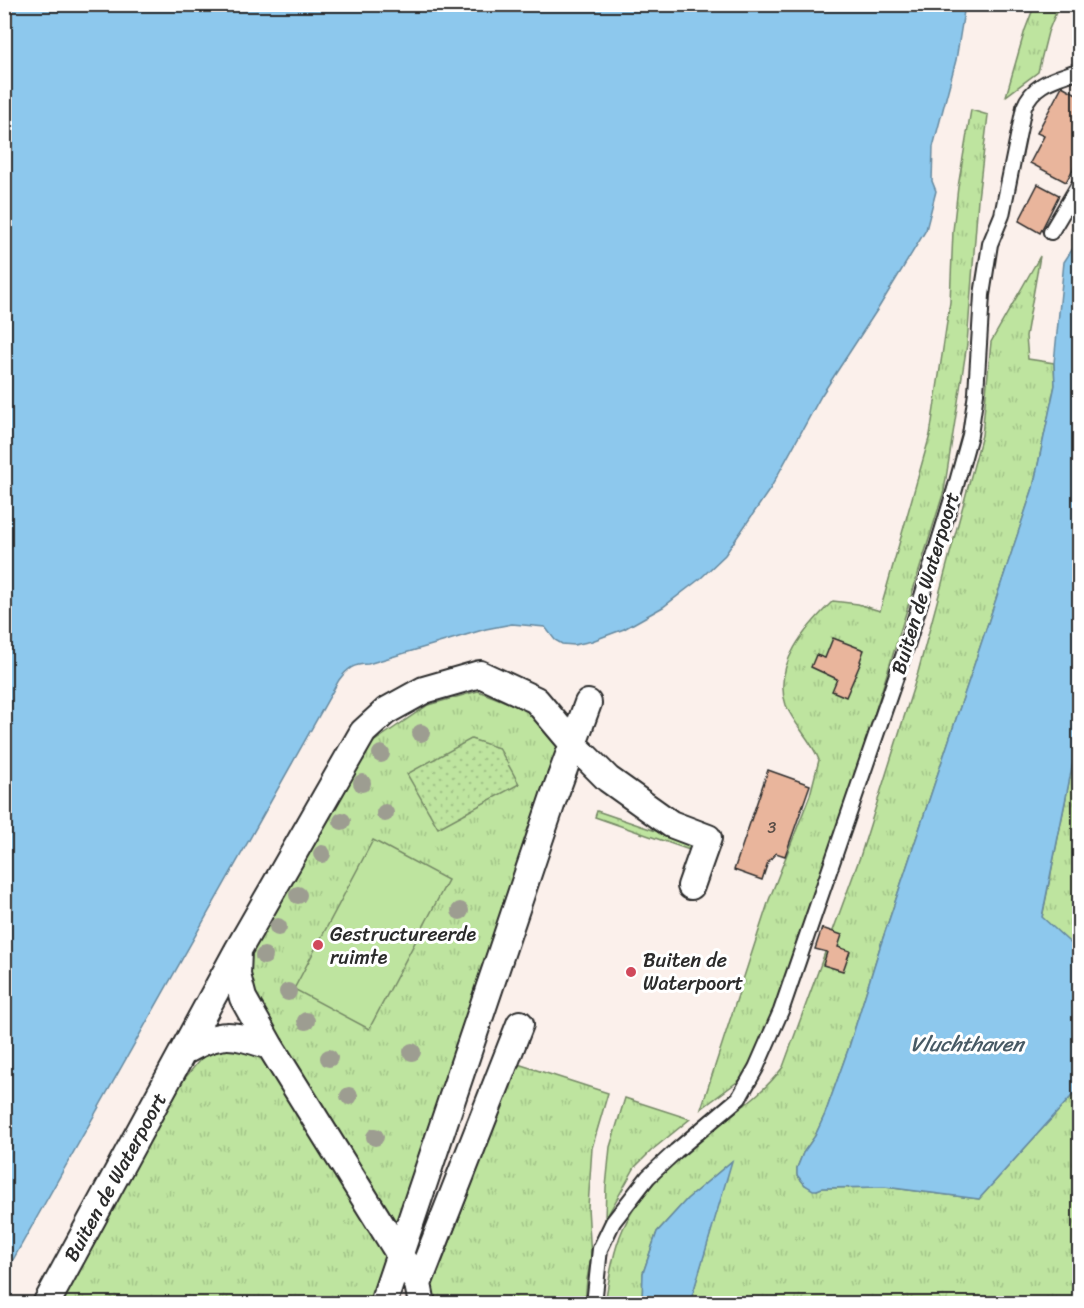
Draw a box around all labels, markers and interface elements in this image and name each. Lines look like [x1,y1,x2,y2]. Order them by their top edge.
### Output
street label: Buiten de Waterpoort [881,487,970,679]
house number: 3 [768,813,777,842]
place label: Gestructureerde ruimte [330,917,477,975]
marker: Gestructureerde ruimte [311,938,325,952]
place label: Buiten de Waterpoort [643,943,743,1001]
marker: Buiten de Waterpoort [624,965,638,979]
water label: Vluchthaven [910,1025,1026,1063]
street label: Buiten de Waterpoort [54,1086,177,1268]

